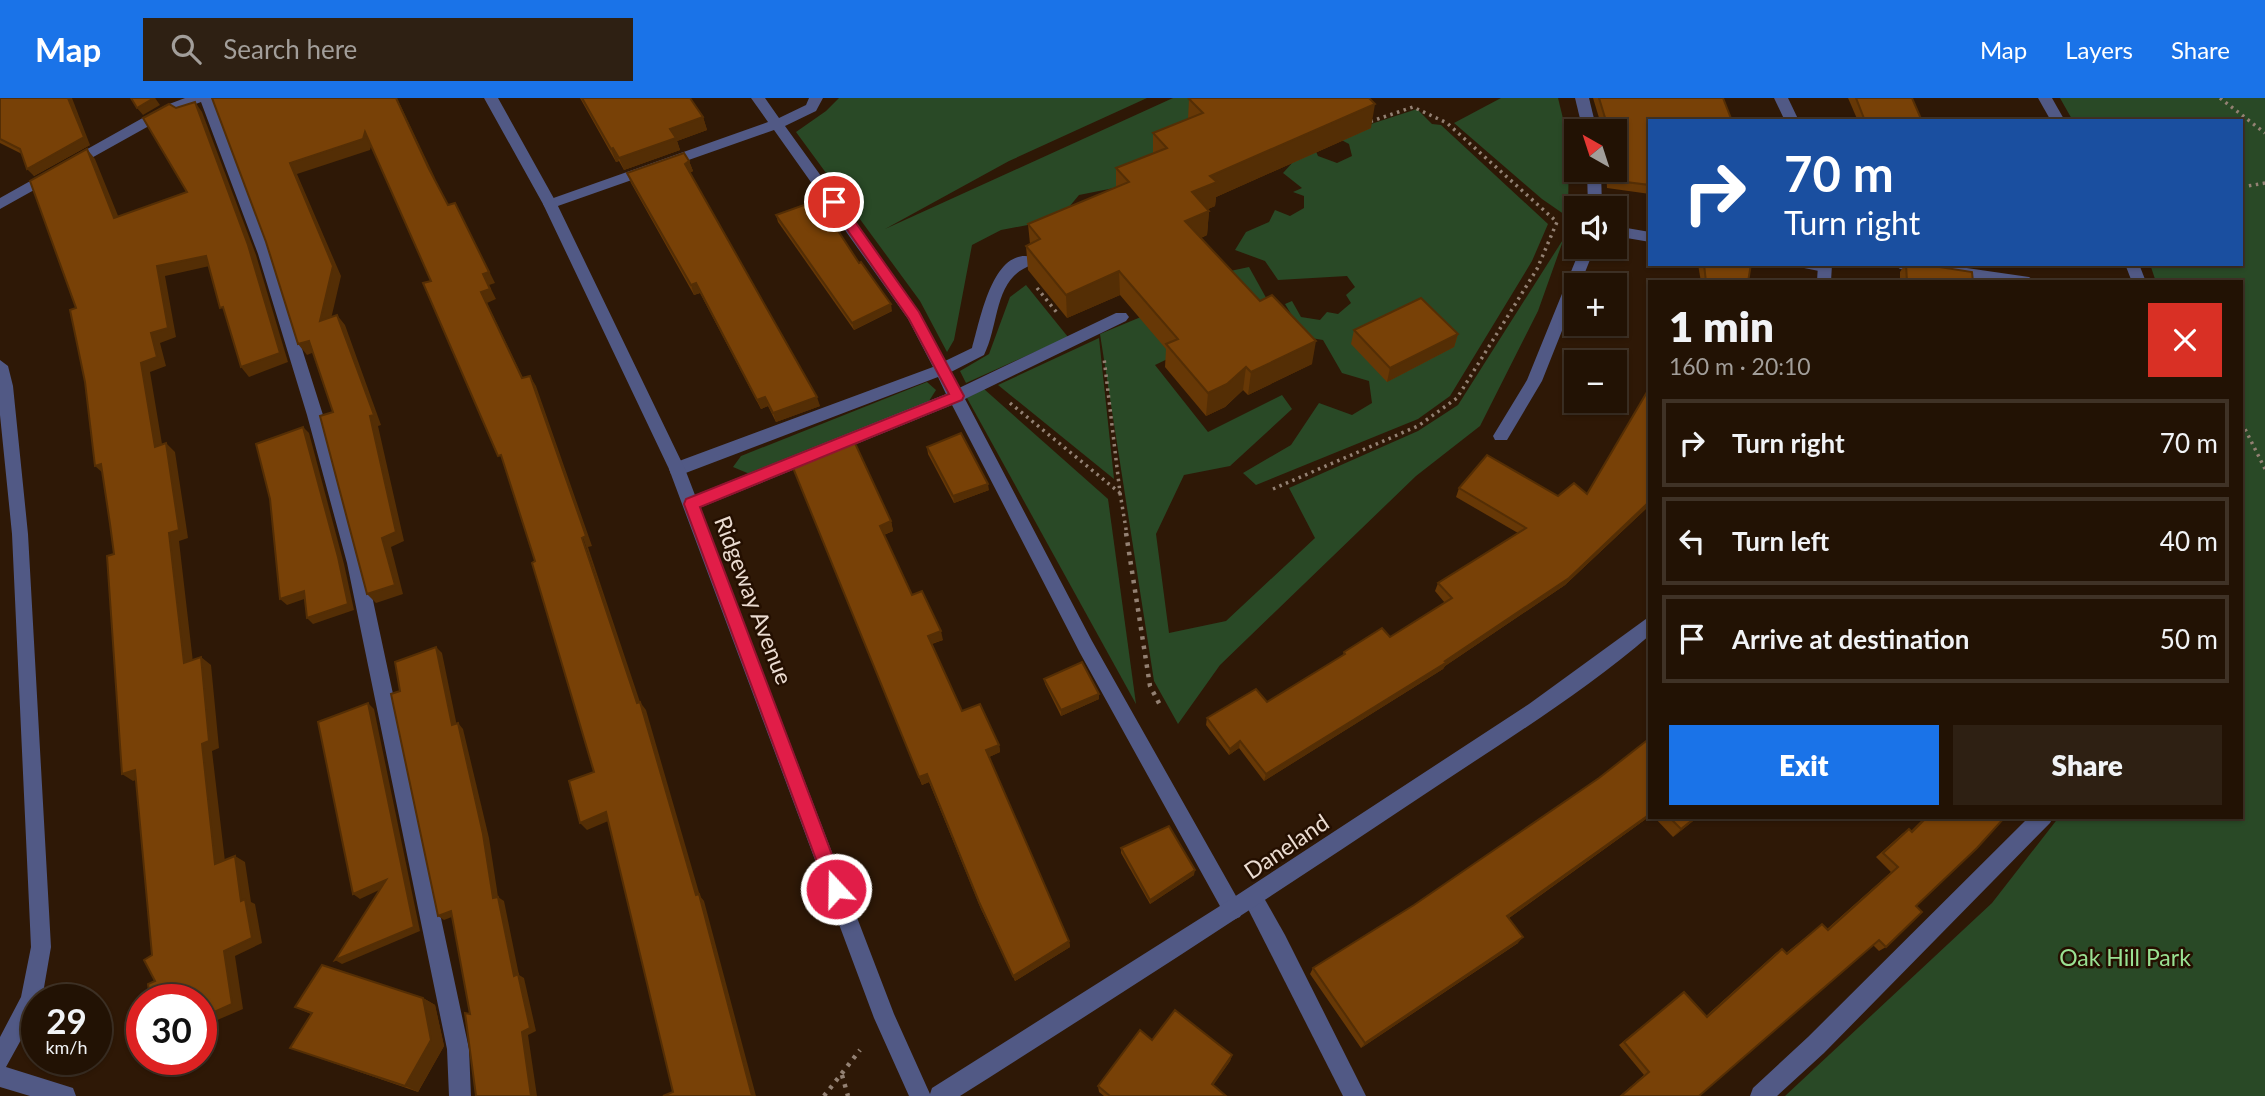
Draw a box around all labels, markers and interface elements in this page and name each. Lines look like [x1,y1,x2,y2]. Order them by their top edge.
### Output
search box [143,18,633,81]
text: Map [35,29,101,69]
icon: search [167,30,205,68]
text: Search here [223,33,357,65]
text: Map [1980,35,2027,64]
text: Layers [2065,35,2133,64]
text: Share [2171,35,2230,64]
north arrow [1564,119,1628,182]
map controls [1564,119,1627,413]
text: 70 m [1784,144,1894,202]
icon: right [1669,147,1760,238]
pin [804,172,864,232]
icon: arrive [815,183,853,221]
button: sound [1564,196,1627,259]
text: Turn right [1784,203,1920,242]
button: + [1564,273,1627,336]
text: 1 min [1669,301,1774,351]
button: close [2148,303,2222,377]
button: − [1564,350,1627,413]
text: 160 m · 20:10 [1669,352,1811,380]
icon: right [1673,424,1711,462]
text: Turn right [1732,427,1845,459]
text: 70 m [2160,427,2218,459]
street label: Ridgeway Avenue [709,512,799,688]
icon: left [1673,522,1711,560]
text: Turn left [1732,525,1829,557]
text: 40 m [2160,525,2218,557]
icon: arrive [1673,620,1711,658]
text: Arrive at destination [1732,623,1969,655]
text: 50 m [2160,623,2218,655]
button: Exit [1669,725,1939,805]
button: Share [1953,725,2222,805]
street label: Daneland [1238,807,1334,885]
position arrow [799,852,873,926]
park label: Oak Hill Park [2059,943,2191,971]
speed limit sign: 30 [126,984,217,1075]
text: 29 [46,999,87,1041]
text: km/h [45,1036,88,1058]

